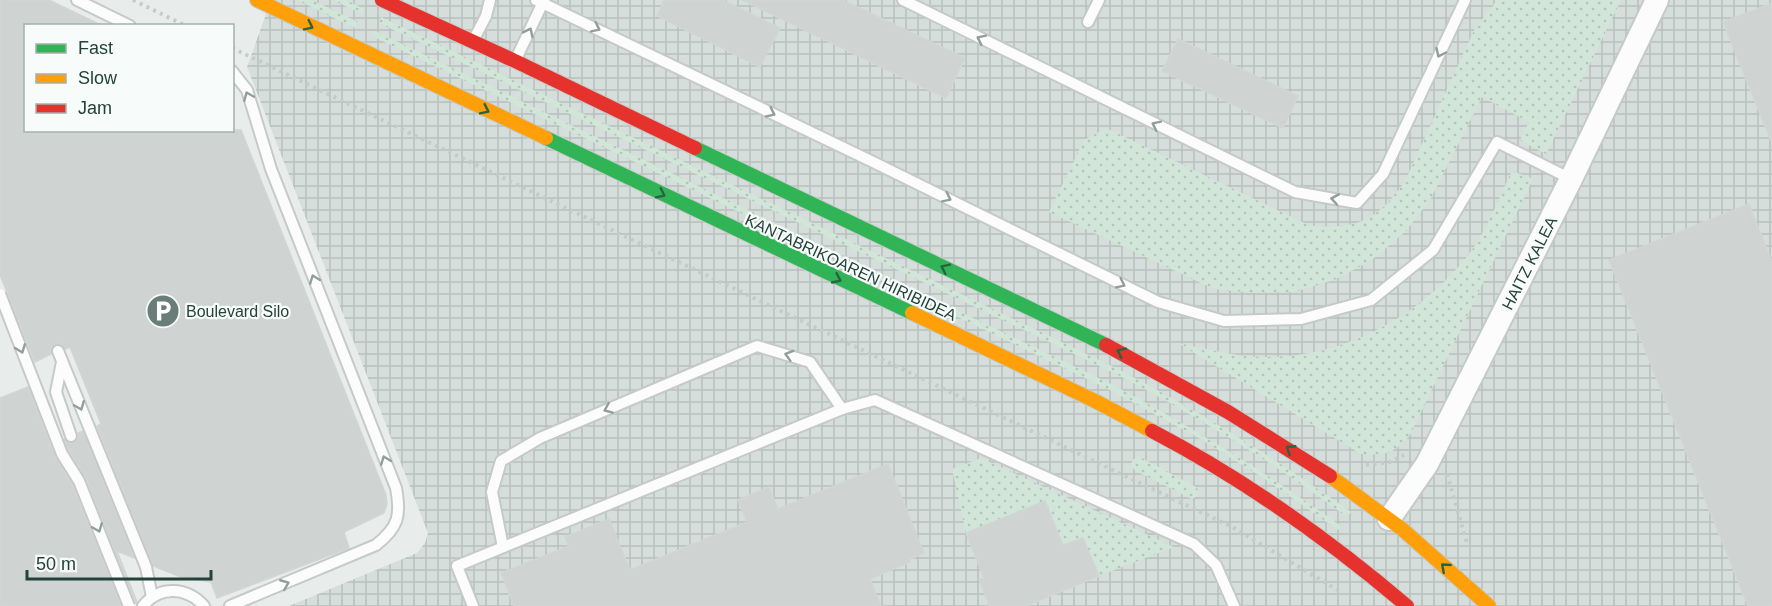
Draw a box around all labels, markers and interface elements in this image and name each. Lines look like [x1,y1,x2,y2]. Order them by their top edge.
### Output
one-way arrow [303,18,314,30]
one-way arrow [589,20,600,32]
legend [24,24,234,132]
one-way arrow [521,27,533,38]
one-way arrow [976,35,987,47]
text: Fast [78,38,113,58]
one-way arrow [1435,46,1447,57]
text: Slow [78,68,118,88]
one-way arrow [243,91,255,102]
text: Jam [78,98,112,118]
one-way arrow [478,103,489,115]
one-way arrow [765,105,776,117]
one-way arrow [1152,120,1163,132]
one-way arrow [654,187,665,199]
one-way arrow [940,191,951,202]
one-way arrow [1331,193,1341,206]
street label: KANTABRIKOAREN HIRIBIDEA [743,211,959,324]
street label: HAITZ KALEA [1499,214,1560,313]
one-way arrow [941,263,952,275]
one-way arrow [830,271,841,283]
one-way arrow [309,274,321,285]
one-way arrow [1115,277,1126,289]
parking icon: Boulevard Silo [145,293,181,329]
place label: Boulevard Silo [186,303,289,320]
one-way arrow [14,343,26,354]
one-way arrow [1117,348,1127,359]
one-way arrow [784,350,795,362]
one-way arrow [73,400,85,411]
one-way arrow [603,402,614,414]
one-way arrow [1286,445,1297,456]
one-way arrow [380,456,392,467]
one-way arrow [91,522,103,533]
scale bar [27,543,212,581]
text: 50 m [36,554,76,574]
one-way arrow [1441,563,1452,574]
one-way arrow [278,579,289,591]

